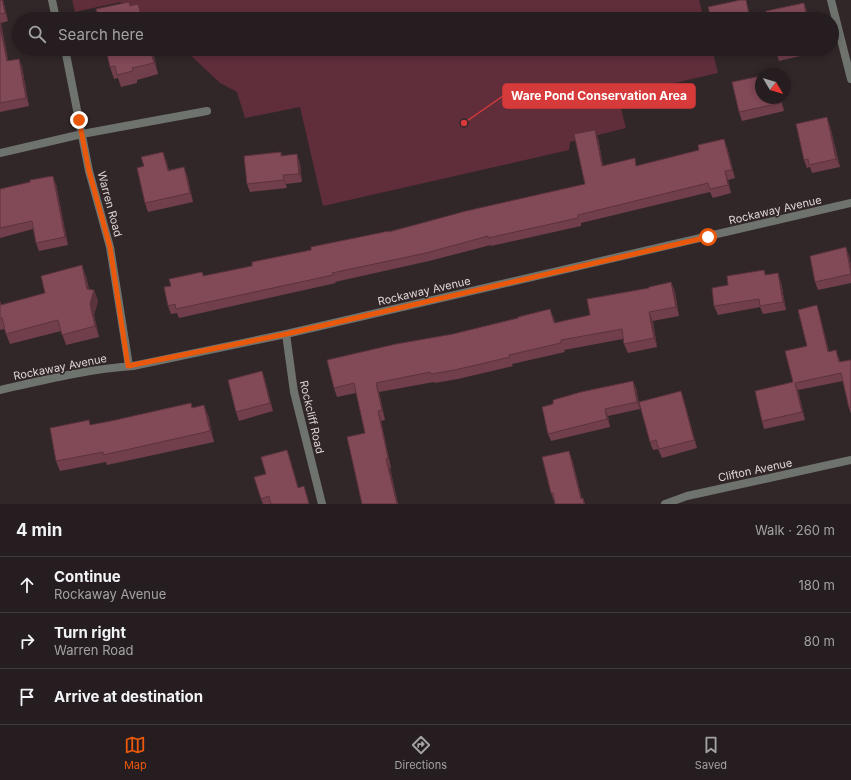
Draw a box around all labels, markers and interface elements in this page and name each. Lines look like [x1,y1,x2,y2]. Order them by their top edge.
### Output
search box [12,12,839,56]
icon: search [26,23,48,45]
text: Search here [58,25,144,44]
north arrow [755,68,791,104]
callout: Ware Pond Conservation Area [503,84,695,108]
text: Ware Pond Conservation Area [511,88,687,103]
route end [70,111,88,129]
street label: Warren Road [95,170,125,238]
street label: Rockaway Avenue [727,192,823,228]
route start [699,228,717,246]
street label: Rockaway Avenue [376,273,472,309]
street label: Rockaway Avenue [12,351,108,383]
street label: Rockcliff Road [297,379,327,455]
street label: Clifton Avenue [717,455,793,485]
text: 4 min [16,520,62,540]
text: Walk · 260 m [755,522,835,538]
text: Continue [54,567,121,586]
icon: ahead [16,574,38,596]
text: 180 m [798,577,835,593]
text: Rockaway Avenue [54,586,166,602]
text: Turn right [54,623,126,642]
icon: right [16,630,38,652]
text: 80 m [804,633,835,649]
text: Warren Road [54,642,134,658]
icon: arrive [16,686,38,708]
text: Arrive at destination [54,687,203,706]
tab: Map [124,734,147,772]
tab: Directions [395,734,447,772]
tab: Saved [695,734,727,772]

